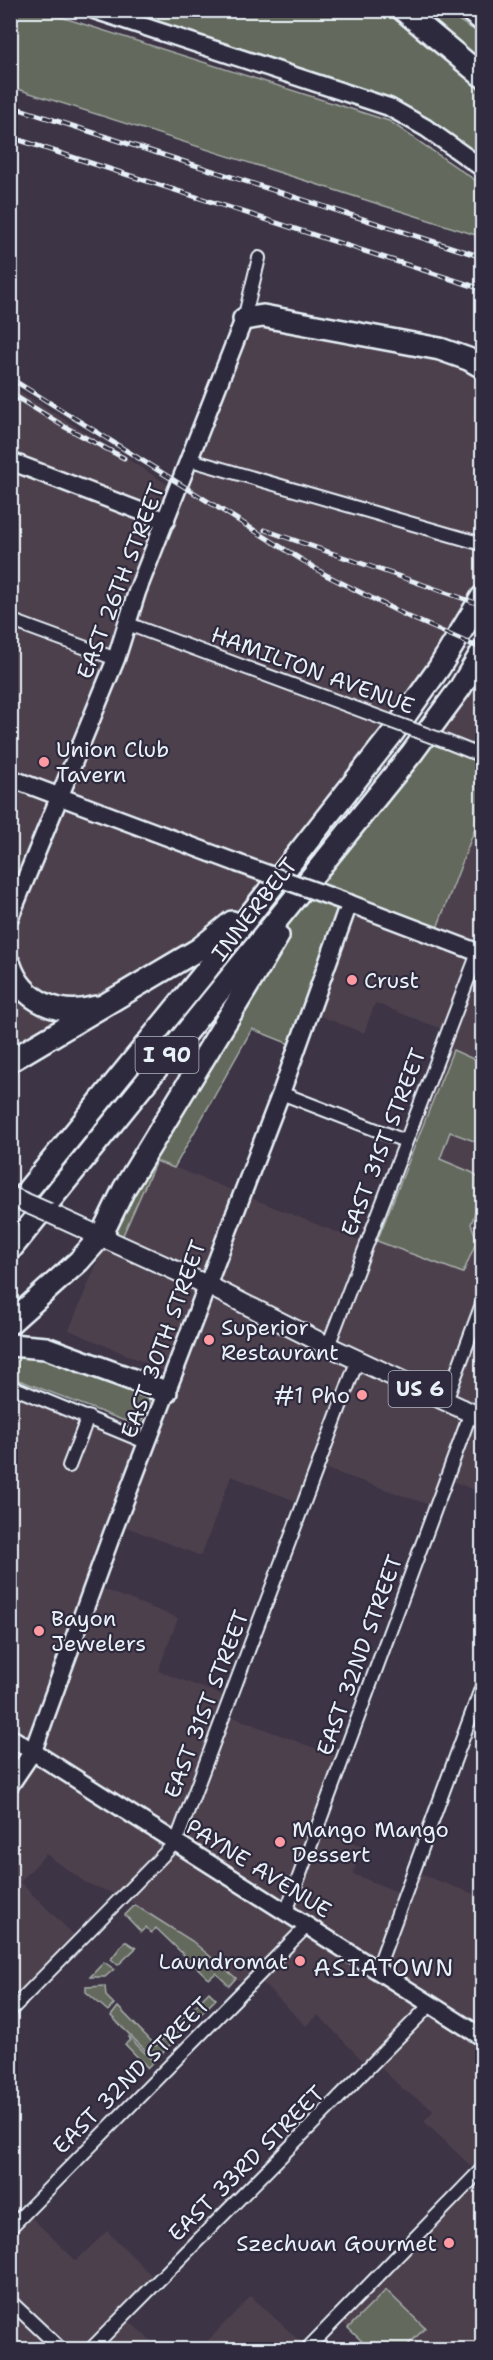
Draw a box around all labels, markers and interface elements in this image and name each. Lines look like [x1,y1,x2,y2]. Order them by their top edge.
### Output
street label: EAST 26TH STREET [70,479,171,683]
street label: HAMILTON AVENUE [207,620,419,721]
place label: Union Club Tavern [56,735,169,789]
marker: Union Club Tavern [37,755,51,769]
street label: INNERBELT [205,851,304,967]
place label: Crust [364,966,419,995]
marker: Crust [345,973,359,987]
road number: I 90 [136,1037,198,1073]
street label: EAST 31ST STREET [334,1044,433,1240]
street label: EAST 30TH STREET [114,1236,213,1442]
place label: Superior Restaurant [221,1313,339,1367]
marker: Superior Restaurant [202,1333,216,1347]
road number: US 6 [388,1371,452,1407]
place label: #1 Pho [273,1381,350,1410]
marker: #1 Pho [355,1388,369,1402]
street label: EAST 32ND STREET [310,1551,409,1759]
place label: Bayon Jewelers [51,1604,146,1658]
street label: EAST 31ST STREET [157,1606,256,1802]
marker: Bayon Jewelers [32,1624,46,1638]
street label: PAYNE AVENUE [181,1812,337,1925]
place label: Mango Mango Dessert [292,1815,449,1869]
marker: Mango Mango Dessert [273,1835,287,1849]
place label: Laundromat [159,1947,288,1976]
district label: ASIATOWN [313,1952,455,1984]
marker: Laundromat [293,1954,307,1968]
street label: EAST 32ND STREET [46,1990,217,2160]
street label: EAST 33RD STREET [162,2079,331,2248]
place label: Szechuan Gourmet [236,2229,437,2258]
marker: Szechuan Gourmet [442,2236,456,2250]

